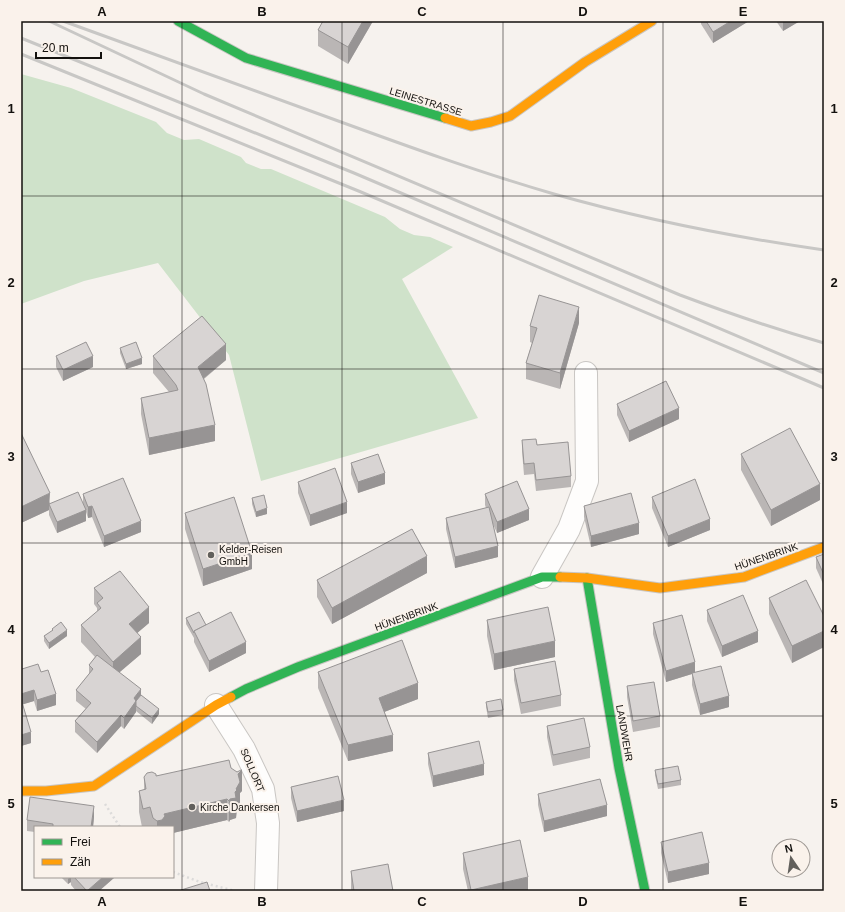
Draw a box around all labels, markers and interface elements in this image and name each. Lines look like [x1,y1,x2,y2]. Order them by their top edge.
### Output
text: A [97,4,107,19]
text: B [257,4,267,19]
text: C [417,4,427,19]
text: D [578,4,588,19]
text: E [739,4,748,19]
scale bar [36,34,101,60]
text: 20 m [42,41,69,55]
street label: LEINESTRASSE [388,85,464,118]
text: 1 [7,101,15,116]
text: 1 [830,101,838,116]
text: 2 [7,275,15,290]
text: 2 [830,275,838,290]
text: 3 [7,449,15,464]
text: 3 [830,449,838,464]
street label: HÜNENBRINK [733,540,800,572]
place label: Kelder-Reisen GmbH [219,544,282,567]
marker: Kelder-Reisen GmbH [206,550,216,560]
street label: HÜNENBRINK [373,600,439,633]
text: 4 [7,622,15,637]
text: 4 [830,622,838,637]
street label: LANDWEHR [614,704,635,762]
street label: SOLLORT [238,747,267,794]
text: 5 [7,796,15,811]
text: 5 [830,796,838,811]
marker: Kirche Dankersen [187,802,197,812]
place label: Kirche Dankersen [200,802,279,813]
legend [34,826,174,878]
text: Frei [70,835,91,849]
north arrow [771,838,811,878]
text: N [784,842,794,855]
text: Zäh [70,855,91,869]
text: A [97,894,107,909]
text: B [257,894,267,909]
text: C [417,894,427,909]
text: D [578,894,588,909]
text: E [739,894,748,909]

